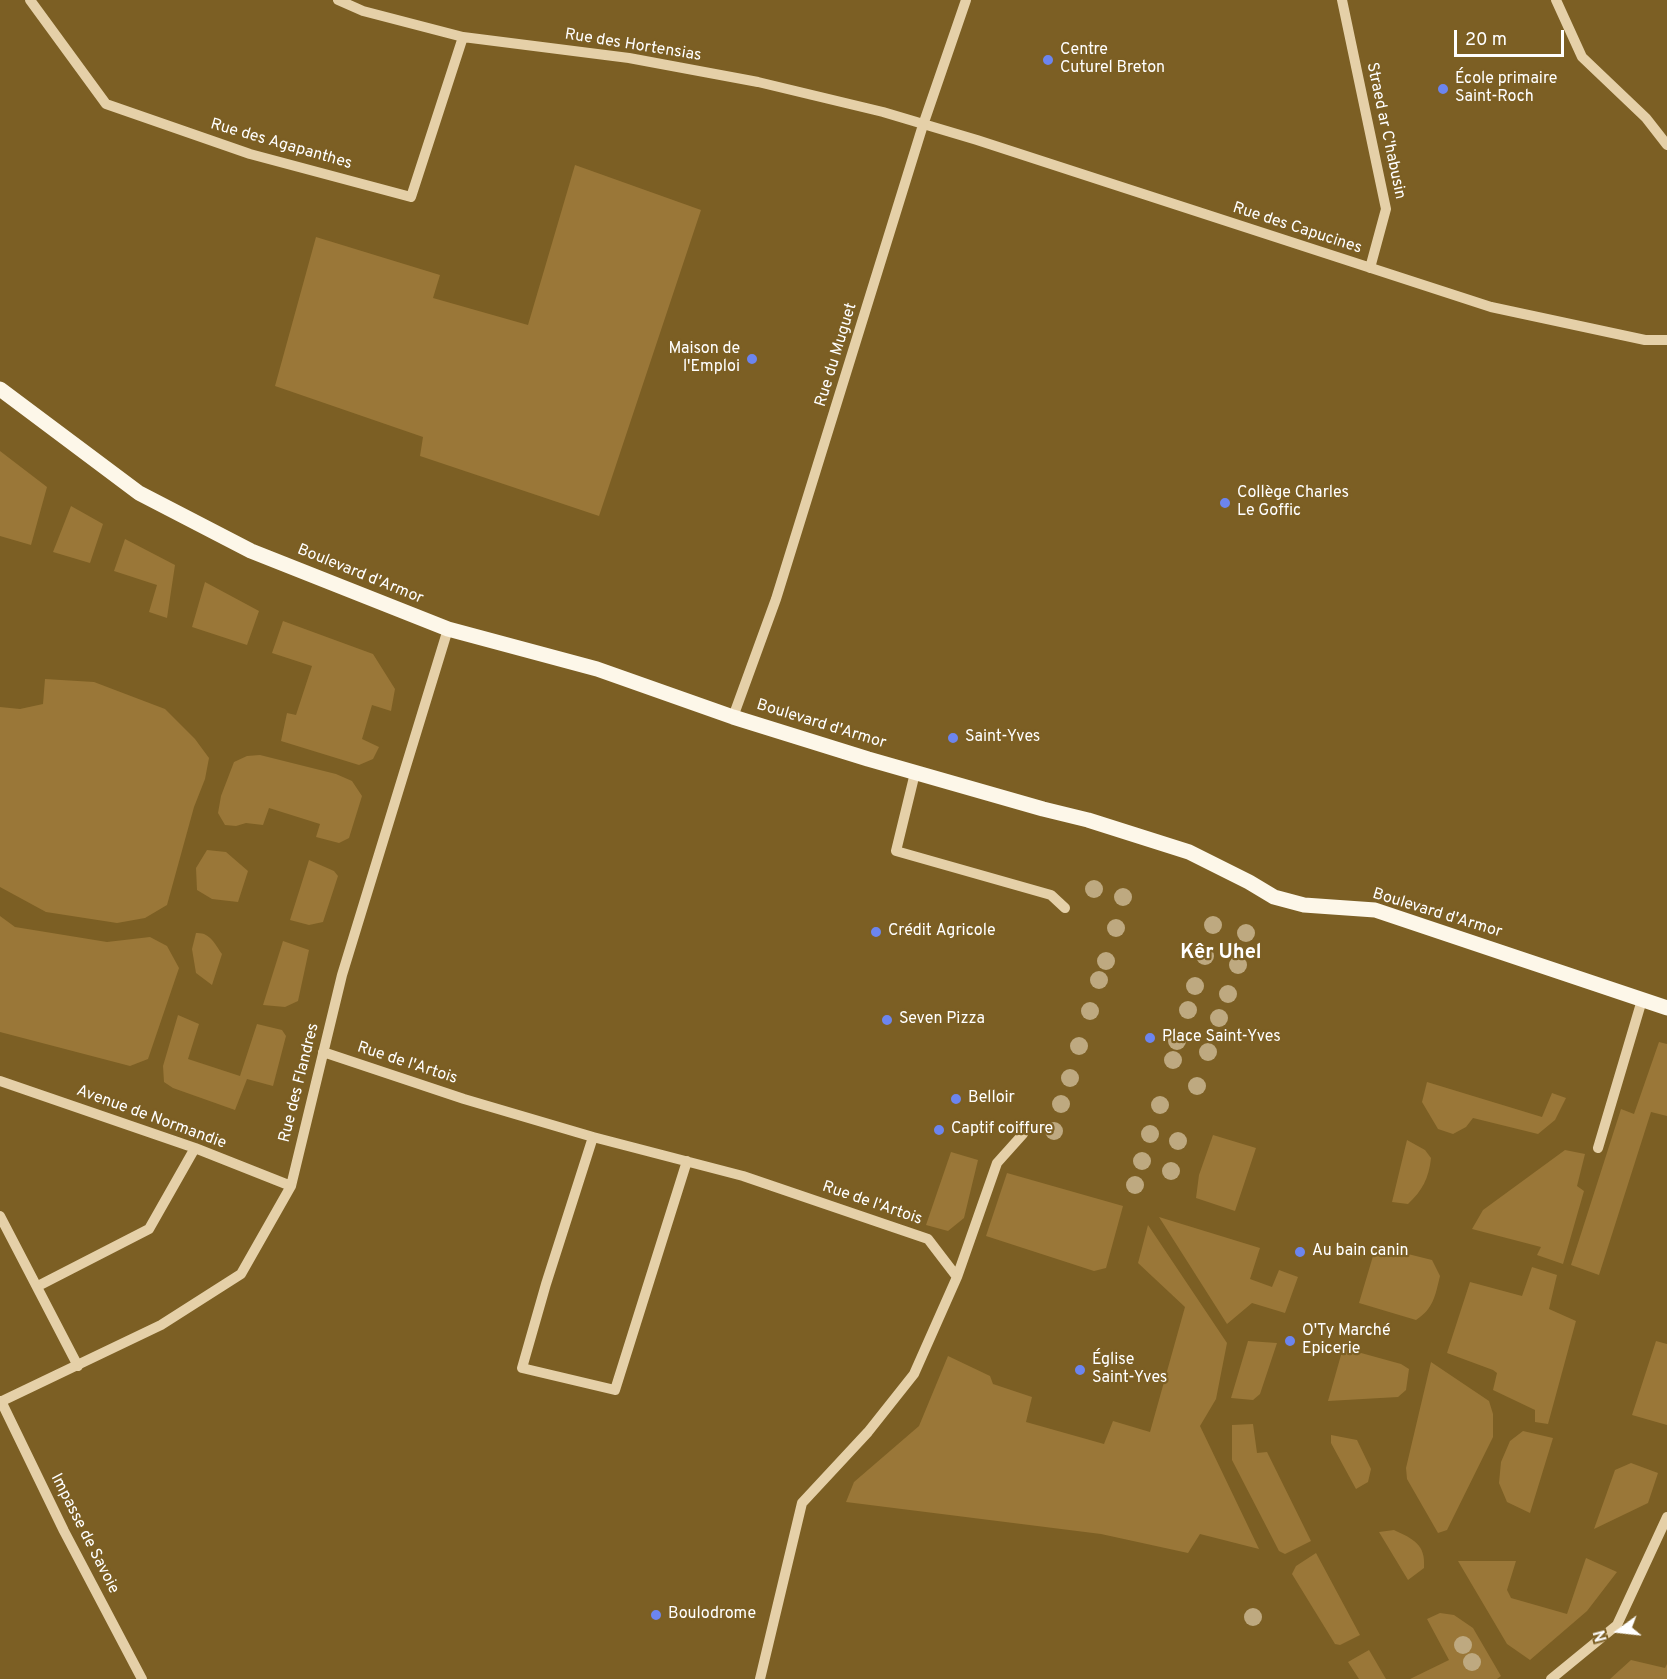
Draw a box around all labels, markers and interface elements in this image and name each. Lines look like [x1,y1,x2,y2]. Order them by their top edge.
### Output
scale bar [1457,18,1566,56]
street label: Rue des Hortensias [563,26,703,66]
text: 20 m [1465,29,1507,52]
place label: Centre Cuturel Breton [1060,41,1165,79]
marker: Centre Cuturel Breton [1041,53,1055,67]
street label: Straed ar C'habusin [1361,61,1409,201]
place label: École primaire Saint-Roch [1455,70,1557,108]
marker: École primaire Saint-Roch [1436,82,1450,96]
street label: Rue des Agapanthes [208,116,354,174]
street label: Rue des Capucines [1230,199,1364,259]
street label: Rue du Muguet [812,301,862,409]
place label: Maison de l'Emploi [669,340,740,378]
marker: Maison de l'Emploi [745,352,759,366]
place label: Collège Charles Le Goffic [1237,484,1349,522]
marker: Collège Charles Le Goffic [1218,496,1232,510]
street label: Boulevard d'Armor [294,541,426,609]
street label: Boulevard d'Armor [754,696,888,754]
place label: Saint-Yves [965,728,1040,748]
marker: Saint-Yves [946,731,960,745]
street label: Boulevard d'Armor [1370,885,1504,943]
place label: Crédit Agricole [888,922,996,942]
marker: Crédit Agricole [869,925,883,939]
district label: Kêr Uhel [1180,942,1262,966]
place label: Seven Pizza [899,1010,985,1030]
marker: Seven Pizza [880,1013,894,1027]
street label: Rue des Flandres [276,1021,324,1145]
place label: Place Saint-Yves [1162,1028,1281,1048]
marker: Place Saint-Yves [1143,1031,1157,1045]
street label: Rue de l'Artois [354,1039,460,1089]
street label: Avenue de Normandie [73,1082,229,1154]
place label: Belloir [968,1089,1015,1109]
marker: Belloir [949,1092,963,1106]
place label: Captif coiffure [951,1120,1053,1140]
marker: Captif coiffure [932,1123,946,1137]
street label: Rue de l'Artois [820,1178,924,1230]
place label: Au bain canin [1312,1242,1409,1262]
marker: Au bain canin [1293,1245,1307,1259]
place label: O'Ty Marché Epicerie [1302,1322,1391,1360]
marker: O'Ty Marché Epicerie [1283,1334,1297,1348]
place label: Église Saint-Yves [1092,1351,1167,1389]
marker: Église Saint-Yves [1073,1363,1087,1377]
street label: Impasse de Savoie [45,1471,123,1597]
north arrow [1589,1601,1649,1661]
place label: Boulodrome [668,1605,756,1625]
marker: Boulodrome [649,1608,663,1622]
text: N [1590,1628,1613,1644]

